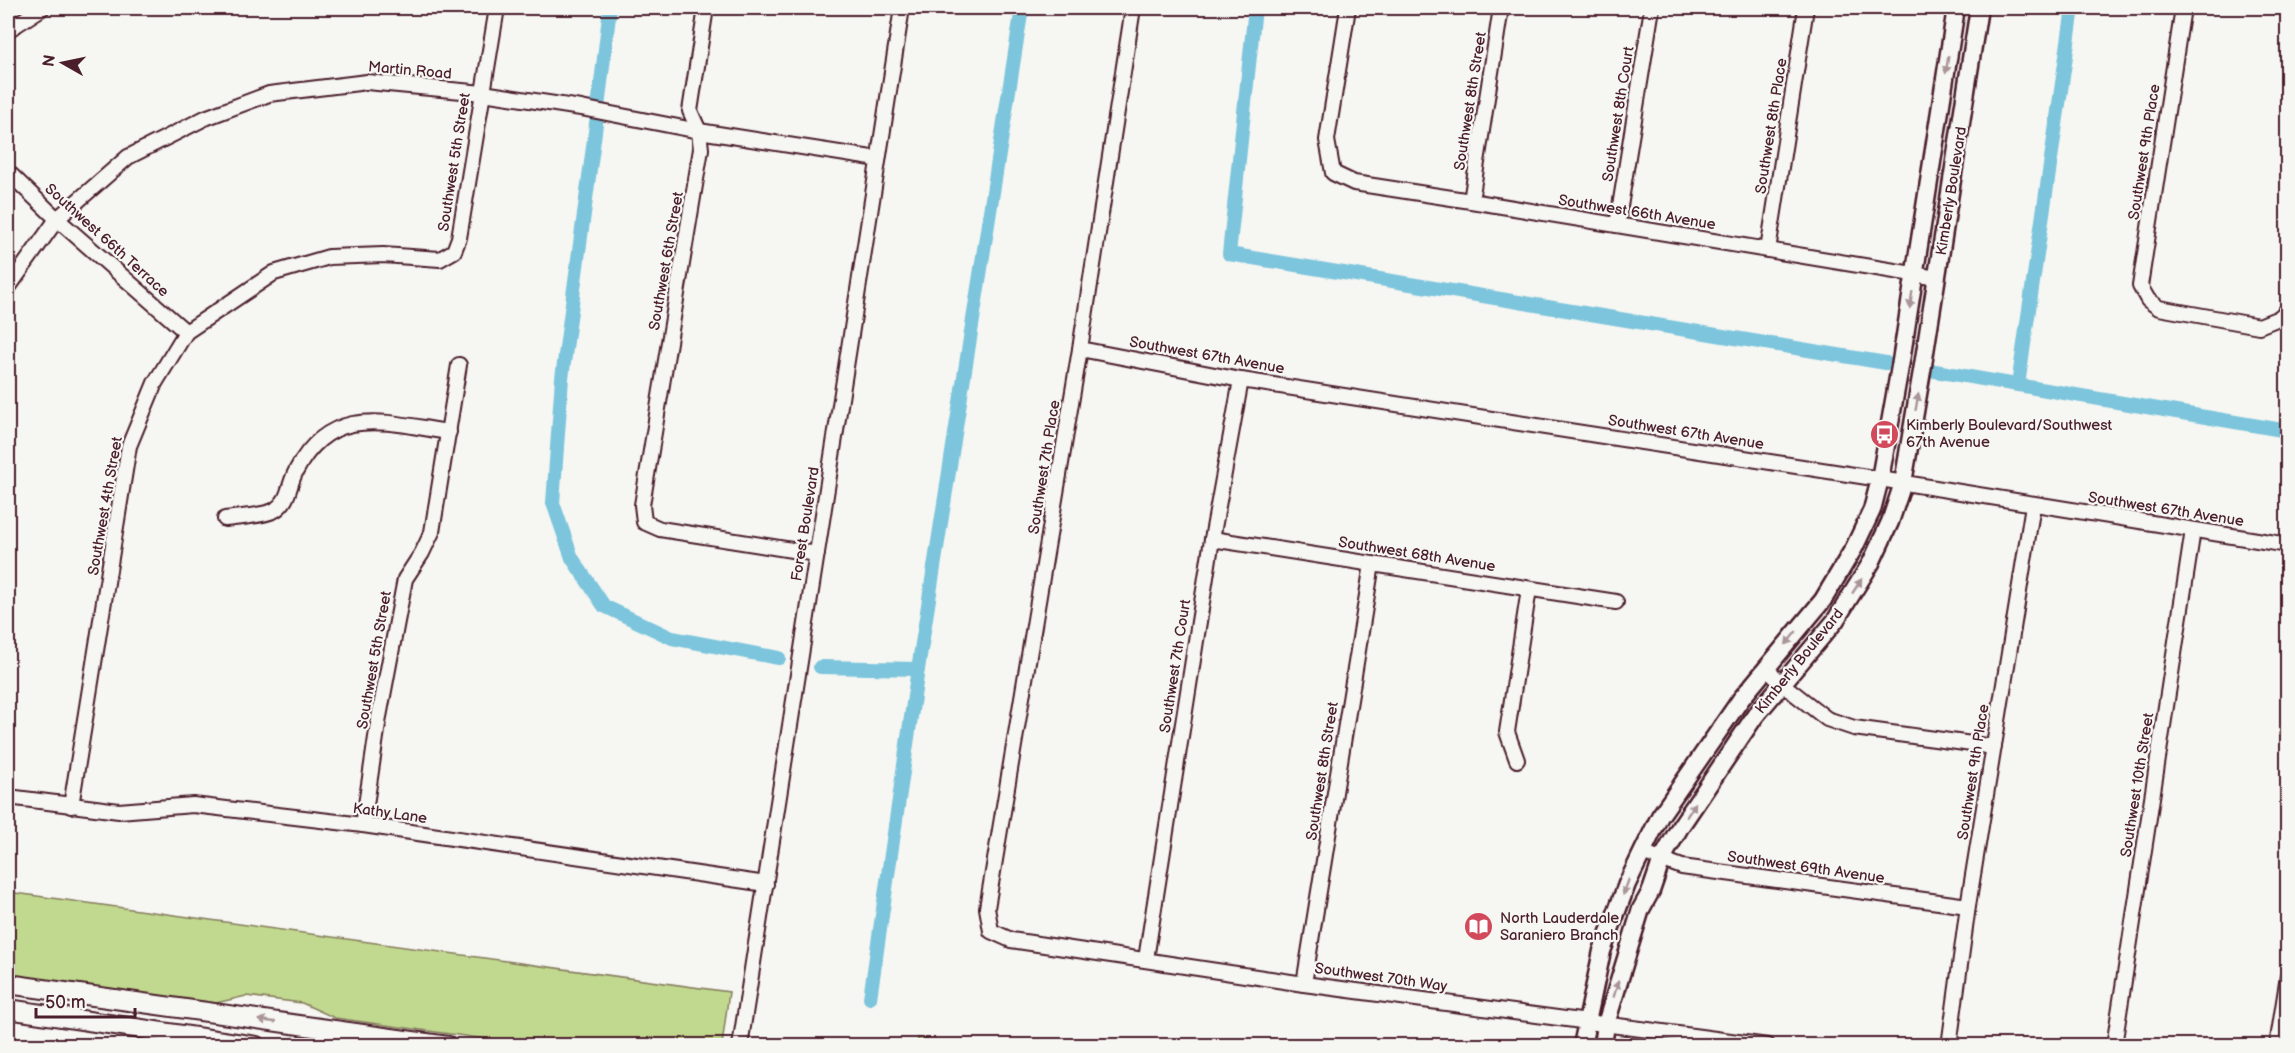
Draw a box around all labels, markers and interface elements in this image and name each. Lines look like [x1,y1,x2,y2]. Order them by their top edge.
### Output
street label: Southwest 8th Street [1450,30,1491,172]
north arrow [33,33,93,93]
street label: Southwest 8th Court [1598,45,1639,183]
text: N [39,53,60,68]
one-way arrow [1942,56,1951,75]
street label: Martin Road [367,57,453,84]
street label: Southwest 8th Place [1751,57,1792,195]
street label: Southwest 9th Place [2124,83,2165,221]
street label: Southwest 5th Street [434,91,475,233]
street label: Kimberly Boulevard [1932,125,1971,257]
street label: Southwest 66th Terrace [41,180,173,301]
street label: Southwest 6th Street [645,190,688,332]
street label: Southwest 66th Avenue [1557,191,1717,234]
one-way arrow [1906,290,1915,309]
street label: Southwest 67th Avenue [1128,332,1286,379]
one-way arrow [1913,393,1922,412]
street label: Southwest 7th Place [1025,399,1064,535]
street label: Southwest 67th Avenue [1607,411,1765,454]
place label: Kimberly Boulevard/Southwest 67th Avenue [1906,416,2113,452]
bus stop icon: Kimberly Boulevard/Southwest 67th Avenue [1869,418,1901,450]
street label: Southwest 4th Street [84,435,127,577]
street label: Forest Boulevard [787,466,824,583]
street label: Southwest 67th Avenue [2087,488,2245,531]
street label: Southwest 68th Avenue [1337,533,1497,576]
one-way arrow [1851,578,1862,594]
street label: Southwest 5th Street [353,589,396,731]
street label: Southwest 7th Court [1156,598,1195,734]
street label: Kimberly Boulevard [1751,605,1848,718]
one-way arrow [1785,630,1798,645]
street label: Southwest 8th Street [1302,700,1343,842]
street label: Southwest 9th Place [1953,703,1994,841]
street label: Southwest 10th Street [2117,711,2158,859]
street label: Kathy Lane [352,799,428,828]
one-way arrow [1685,802,1696,818]
street label: Southwest 69th Avenue [1726,847,1886,888]
one-way arrow [1621,878,1630,896]
place label: North Lauderdale Saraniero Branch [1500,909,1619,945]
library icon: North Lauderdale Saraniero Branch [1463,911,1495,943]
street label: Southwest 70th Way [1313,959,1449,996]
one-way arrow [1612,980,1621,998]
scale bar [36,981,135,1019]
text: 50 m [45,992,86,1013]
one-way arrow [257,1016,276,1025]

